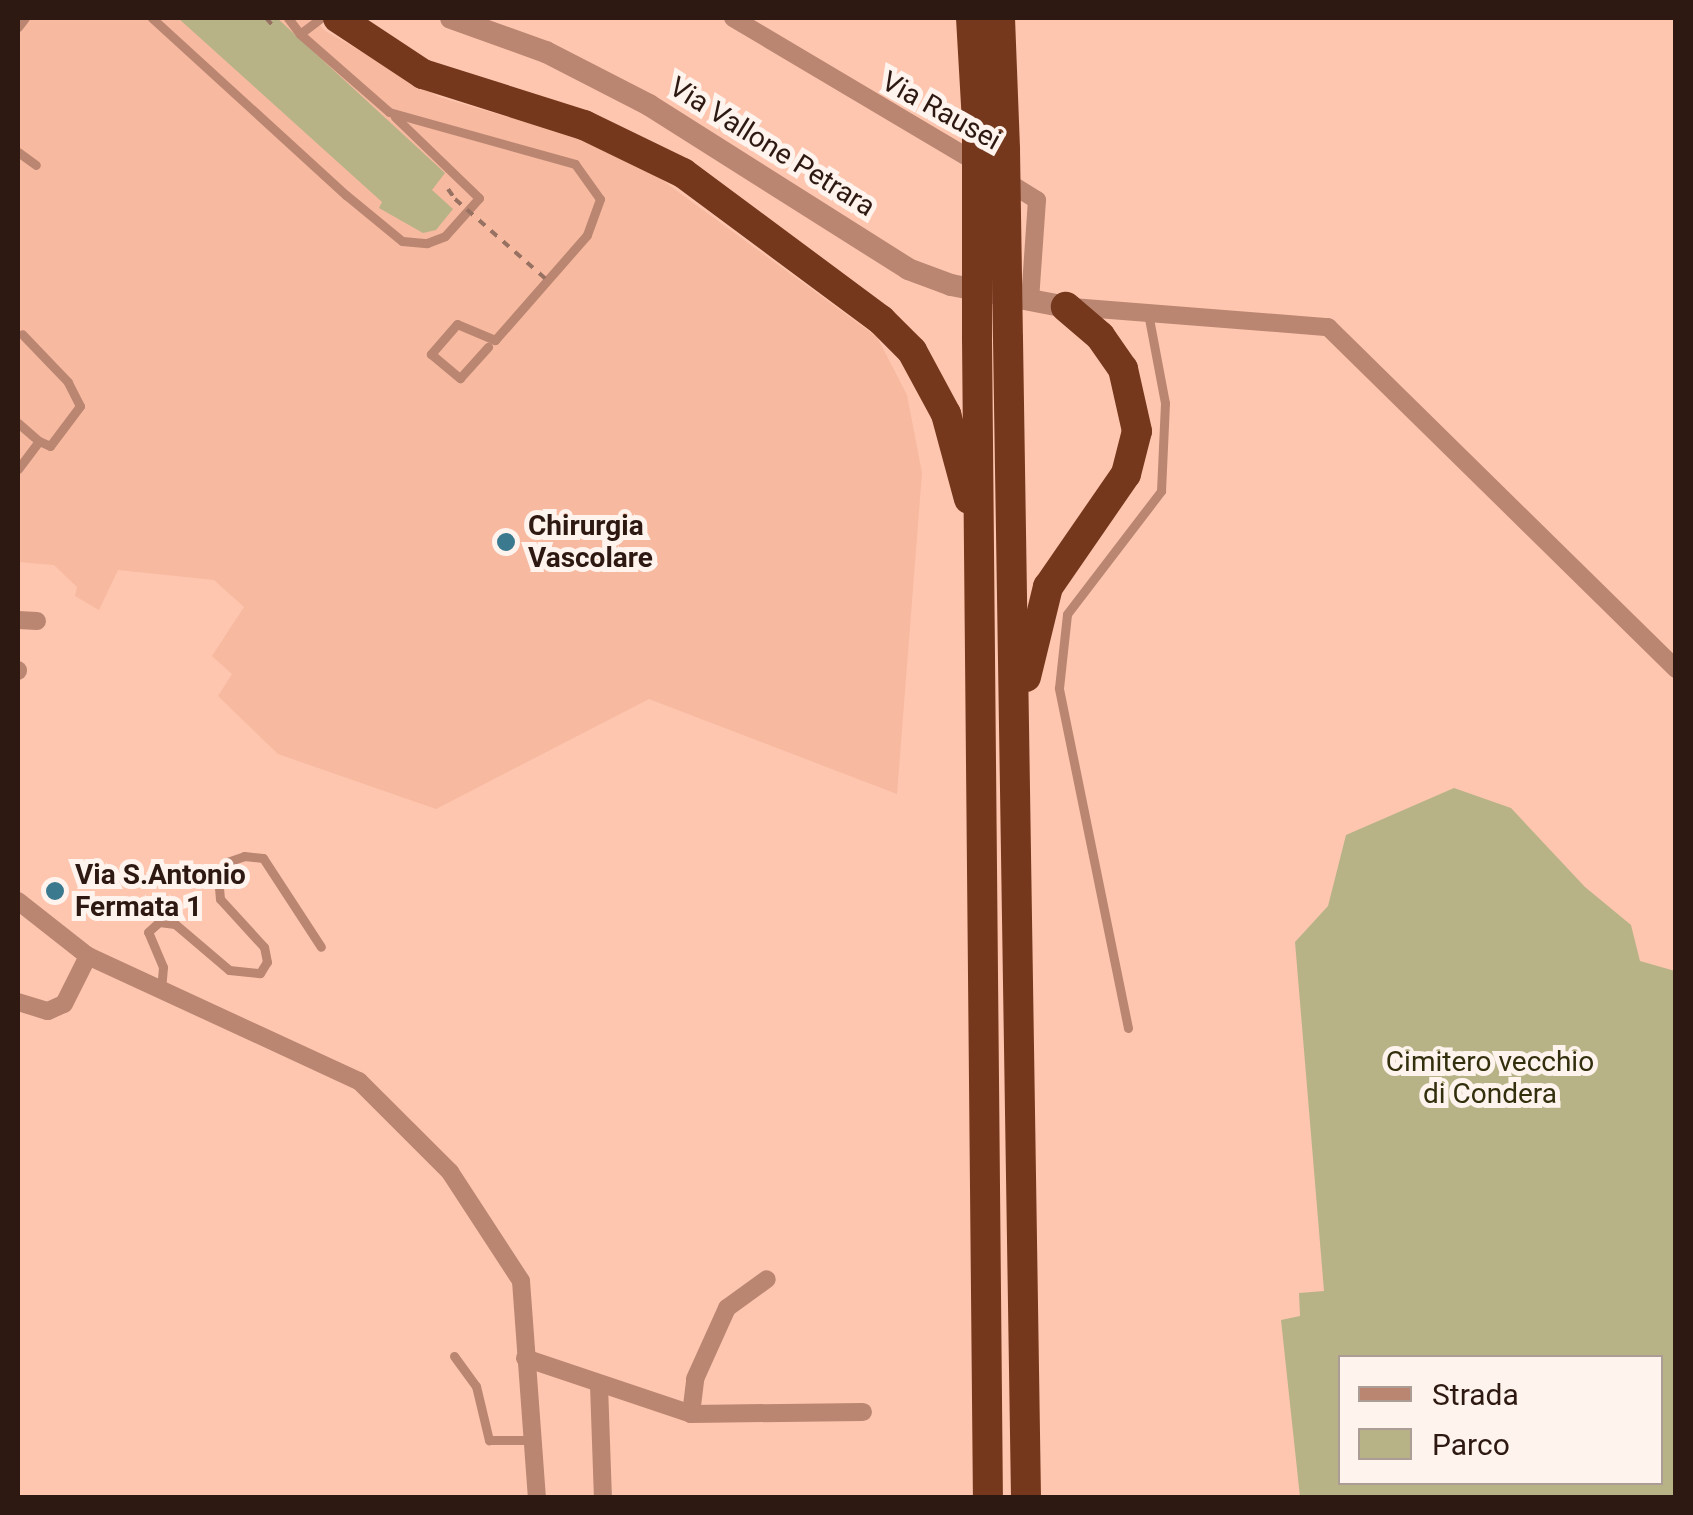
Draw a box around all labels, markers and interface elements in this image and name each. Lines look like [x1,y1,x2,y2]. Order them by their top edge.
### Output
street label: Via Rausei [876,65,1006,157]
street label: Via Vallone Petrara [663,70,881,224]
place label: Chirurgia Vascolare [528,509,653,575]
marker: Chirurgia Vascolare [493,529,519,555]
place label: Via S.Antonio Fermata 1 [75,858,246,924]
marker: Via S.Antonio Fermata 1 [44,880,66,902]
park label: Cimitero vecchio di Condera [1386,1045,1594,1111]
legend [1338,1355,1663,1485]
text: Strada [1432,1377,1519,1412]
text: Parco [1432,1427,1510,1462]

